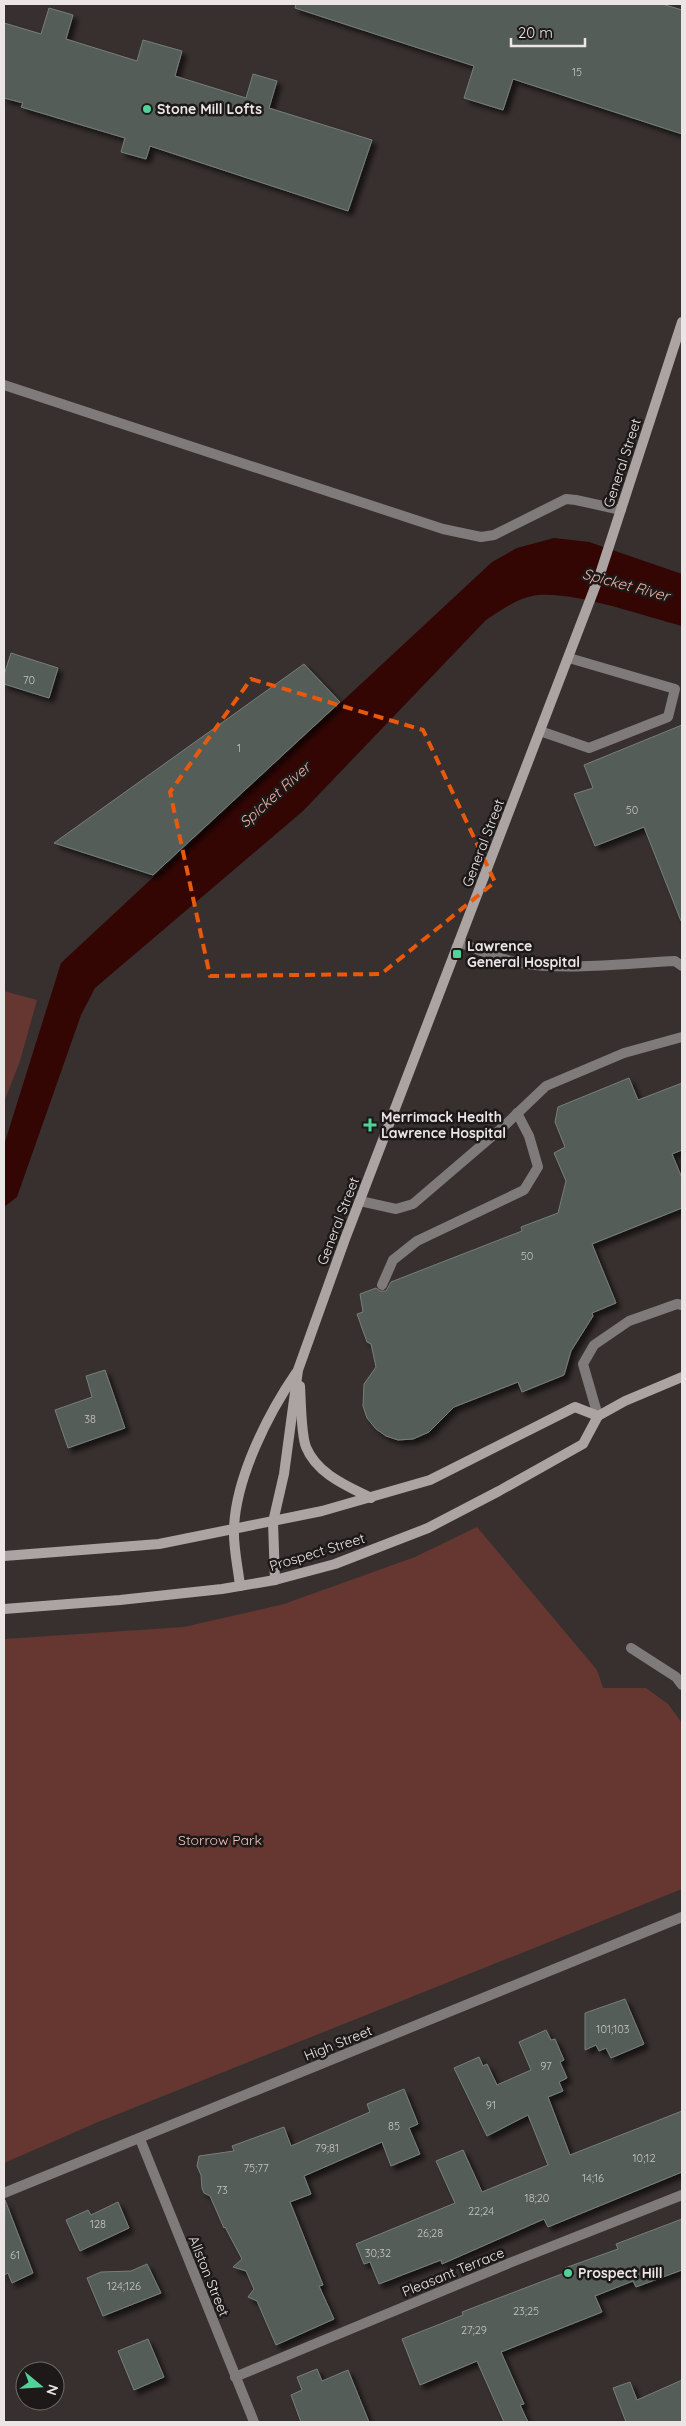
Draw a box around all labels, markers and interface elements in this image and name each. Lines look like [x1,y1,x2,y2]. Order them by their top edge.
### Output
scale bar [511,15,585,47]
text: 20 m [518,23,553,42]
house number: 15 [572,65,582,79]
place label: Stone Mill Lofts [157,100,262,118]
marker: Stone Mill Lofts [141,103,153,115]
street label: General Street [599,416,645,510]
water label: Spicket River [581,564,674,606]
house number: 70 [23,673,35,687]
house number: 1 [237,741,241,755]
water label: Spicket River [235,756,316,832]
street label: General Street [458,796,508,889]
house number: 50 [626,803,638,817]
place label: Lawrence General Hospital [467,937,580,971]
marker: Lawrence General Hospital [451,948,463,960]
place label: Merrimack Health Lawrence Hospital [381,1108,506,1142]
marker: Merrimack Health Lawrence Hospital [363,1118,377,1132]
street label: General Street [313,1174,363,1267]
house number: 50 [521,1249,533,1263]
house number: 38 [84,1412,96,1426]
street label: Prospect Street [267,1529,367,1575]
park label: Storrow Park [178,1831,262,1849]
street label: High Street [301,2021,375,2065]
house number: 101;103 [596,2022,630,2036]
house number: 97 [540,2059,552,2073]
house number: 91 [486,2098,496,2112]
house number: 85 [388,2119,400,2133]
house number: 79;81 [315,2141,339,2155]
house number: 10;12 [633,2151,655,2165]
house number: 75;77 [243,2161,269,2175]
house number: 14;16 [582,2171,604,2185]
house number: 73 [216,2183,228,2197]
house number: 18;20 [525,2191,549,2205]
house number: 22;24 [468,2204,494,2218]
house number: 128 [90,2217,106,2231]
house number: 26;28 [417,2226,443,2240]
street label: Allston Street [185,2233,233,2319]
street label: Pleasant Terrace [399,2243,507,2301]
house number: 30;32 [365,2246,391,2260]
house number: 61 [10,2248,20,2262]
place label: Prospect Hill [578,2264,663,2282]
marker: Prospect Hill [562,2267,574,2279]
house number: 124;126 [107,2279,141,2293]
house number: 23;25 [513,2304,539,2318]
house number: 27;29 [461,2323,487,2337]
north arrow [15,2361,65,2411]
text: N [42,2382,63,2398]

